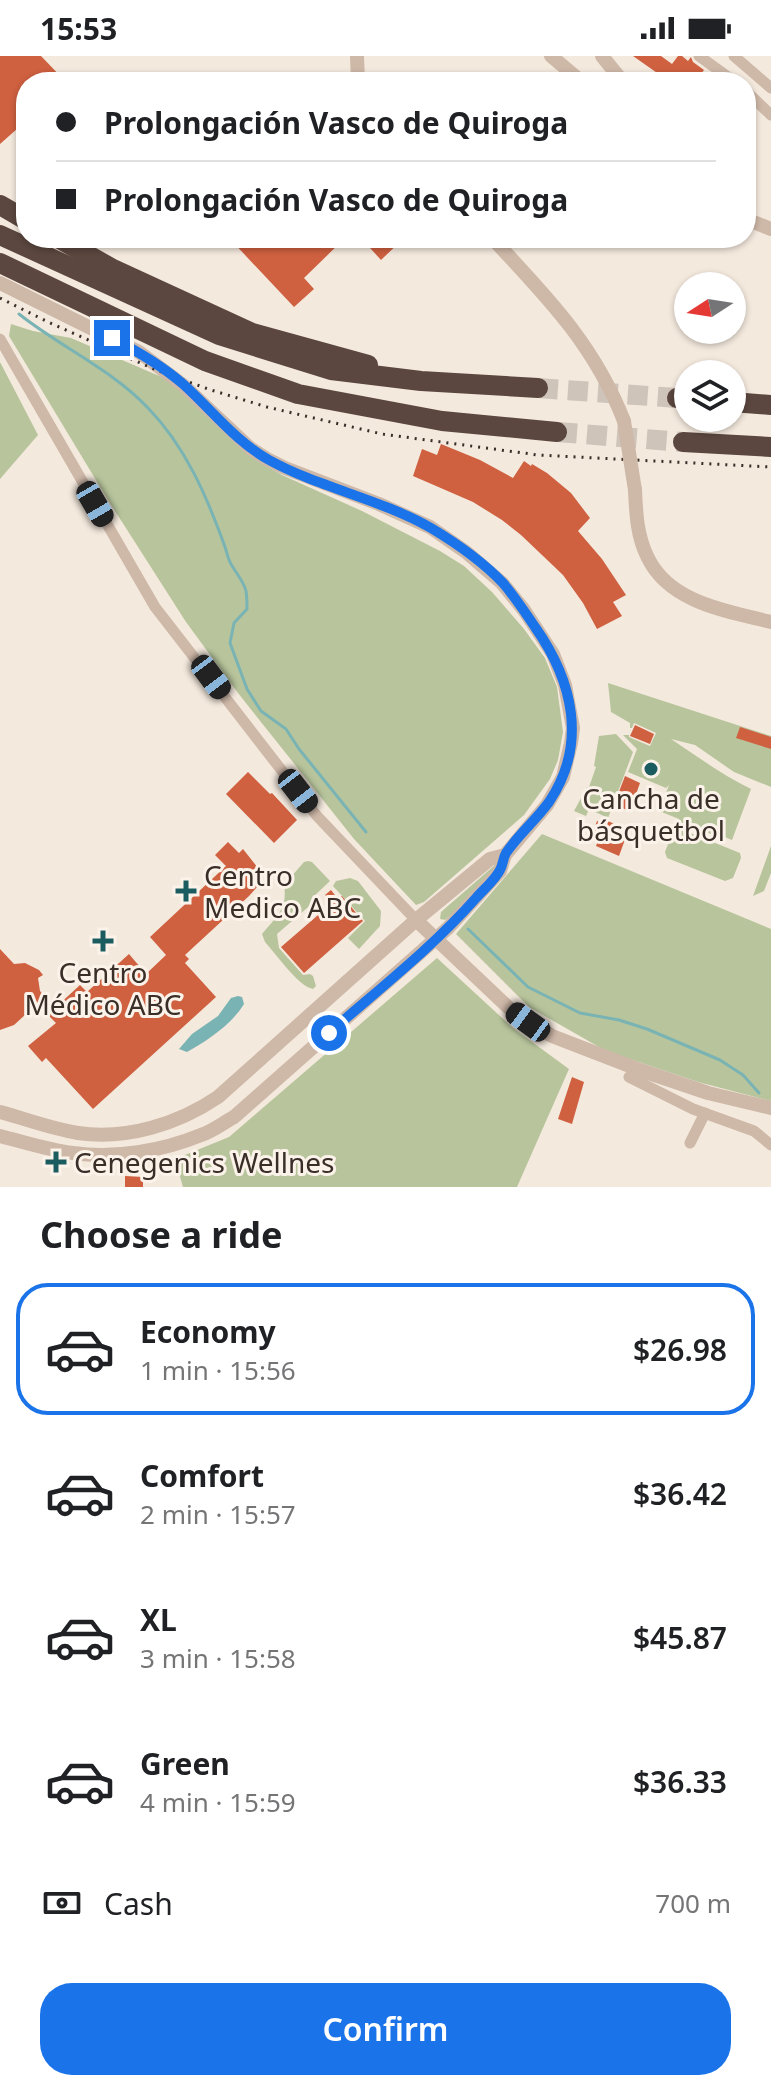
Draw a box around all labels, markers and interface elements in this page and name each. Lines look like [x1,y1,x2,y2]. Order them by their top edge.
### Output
text: 15:53 [40,8,117,49]
text: Prolongación Vasco de Quiroga [104,102,568,143]
text: Prolongación Vasco de Quiroga [104,179,568,220]
north arrow [674,272,746,344]
map controls [674,272,746,432]
route end [94,320,130,356]
button: layers [674,360,746,432]
car [73,477,117,531]
car [187,651,235,703]
marker: Cancha de básquetbol [642,760,660,778]
car [274,765,322,817]
place label: Cancha de básquetbol [577,779,725,849]
place label: Centro Medico ABC [204,856,361,926]
marker: Centro Medico ABC [175,880,197,902]
marker: Centro Médico ABC [92,930,114,952]
place label: Centro Médico ABC [24,953,182,1023]
car [502,998,554,1046]
route start [311,1015,347,1051]
place label: Cenegenics Wellnes [74,1143,335,1181]
marker: Cenegenics Wellnes [45,1151,67,1173]
text: Choose a ride [40,1210,282,1259]
text: Economy [140,1311,276,1352]
icon: car [44,1313,116,1385]
text: $26.98 [633,1329,727,1370]
text: 1 min · 15:56 [140,1352,296,1388]
text: Comfort [140,1455,264,1496]
icon: car [44,1457,116,1529]
text: $36.42 [633,1473,727,1514]
text: 2 min · 15:57 [140,1496,296,1532]
text: XL [140,1599,177,1640]
icon: car [44,1601,116,1673]
text: $45.87 [633,1617,727,1658]
text: 3 min · 15:58 [140,1640,296,1676]
text: Green [140,1743,230,1784]
icon: car [44,1745,116,1817]
text: $36.33 [633,1761,727,1802]
text: 4 min · 15:59 [140,1784,296,1820]
icon: cash [40,1881,84,1925]
text: Cash [104,1883,173,1924]
text: 700 m [655,1885,731,1921]
button: Confirm [40,1983,731,2075]

